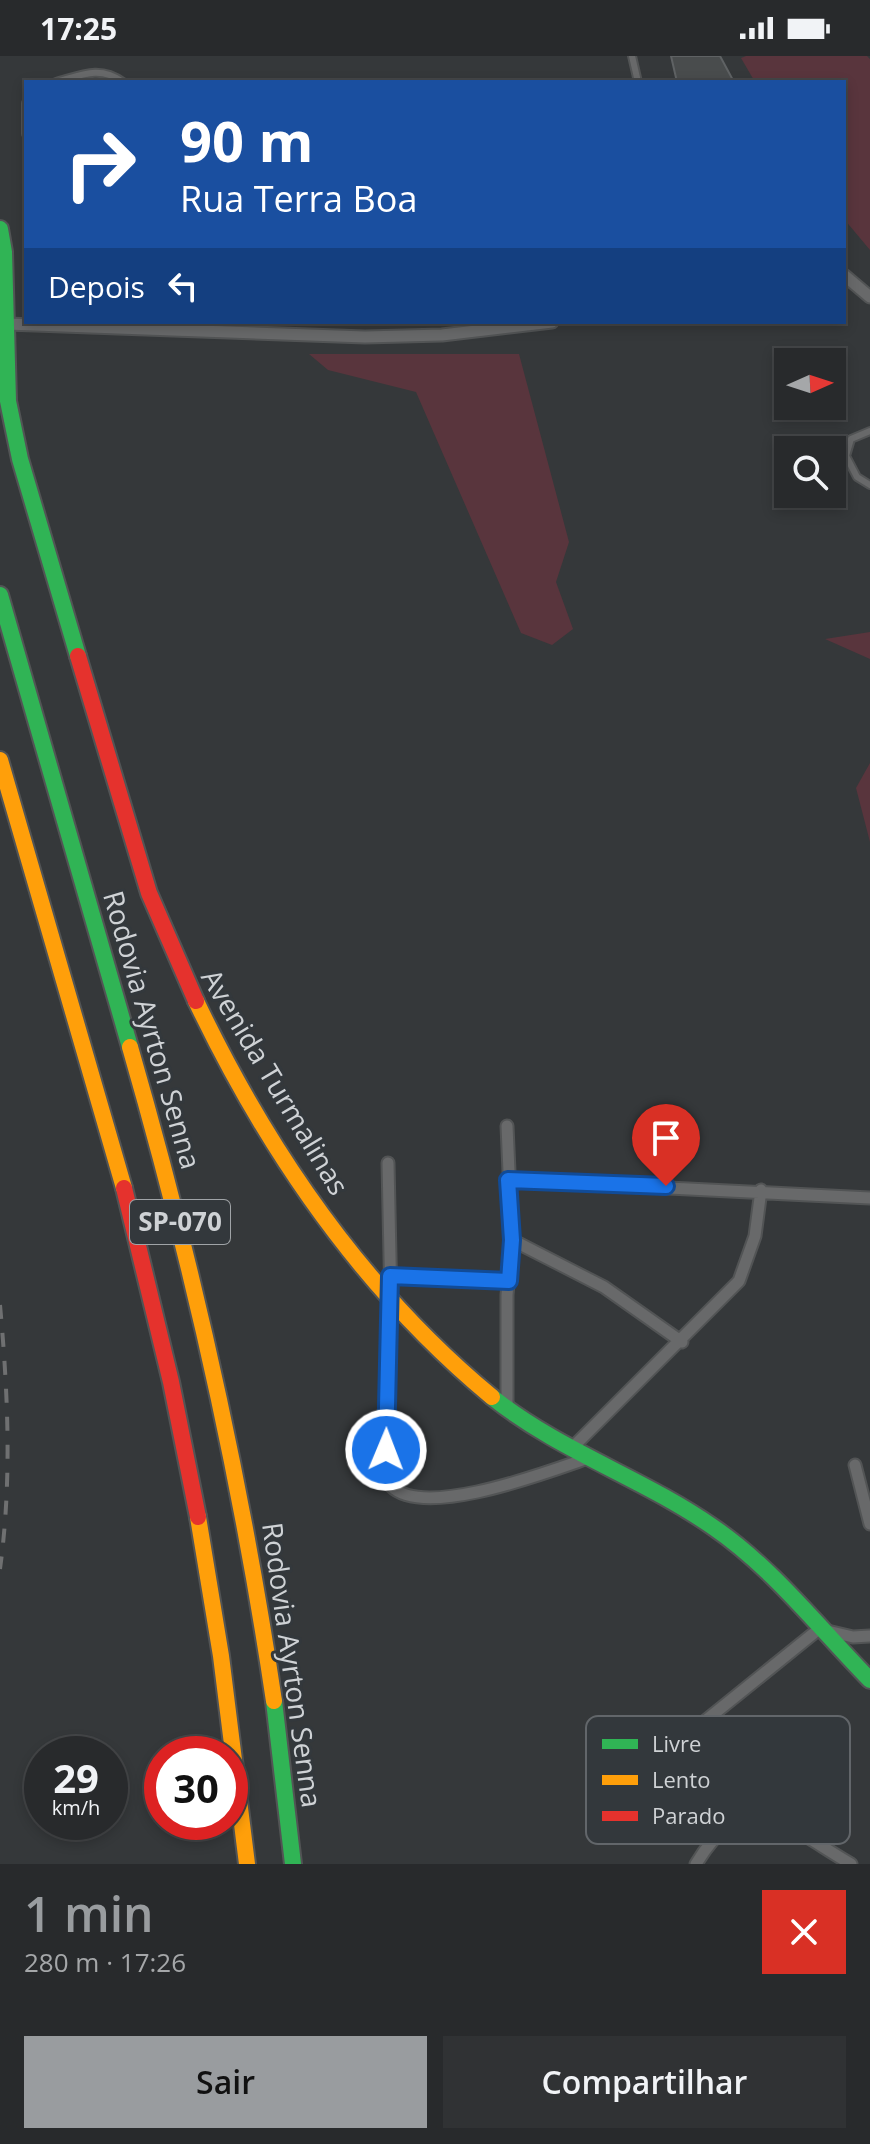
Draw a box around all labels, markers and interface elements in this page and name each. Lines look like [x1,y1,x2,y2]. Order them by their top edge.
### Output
text: 17:25 [40,8,117,49]
text: 90 m [180,102,314,178]
icon: right [48,112,152,216]
text: Rua Terra Boa [180,174,417,223]
icon: left [161,264,205,308]
text: Depois [48,266,145,307]
north arrow [774,348,846,420]
map controls [774,348,846,508]
button: search [774,436,846,508]
street label: Rodovia Ayrton Senna [95,886,211,1173]
street label: Avenida Turmalinas [193,961,358,1202]
pin [632,1104,700,1186]
icon: arrive [644,1116,688,1160]
road number: SP-070 [130,1200,230,1244]
position arrow [344,1408,428,1492]
street label: Rodovia Ayrton Senna [254,1520,332,1810]
legend [586,1716,850,1844]
text: Livre [652,1728,701,1758]
speed limit sign: 30 [144,1736,248,1840]
text: 29 [53,1750,99,1805]
text: Lento [652,1764,710,1794]
text: km/h [52,1794,100,1821]
text: Parado [652,1800,725,1830]
text: 1 min [24,1881,154,1946]
button: close [762,1890,846,1974]
text: 280 m · 17:26 [24,1944,186,1980]
button: Sair [24,2036,427,2128]
button: Compartilhar [443,2036,846,2128]

